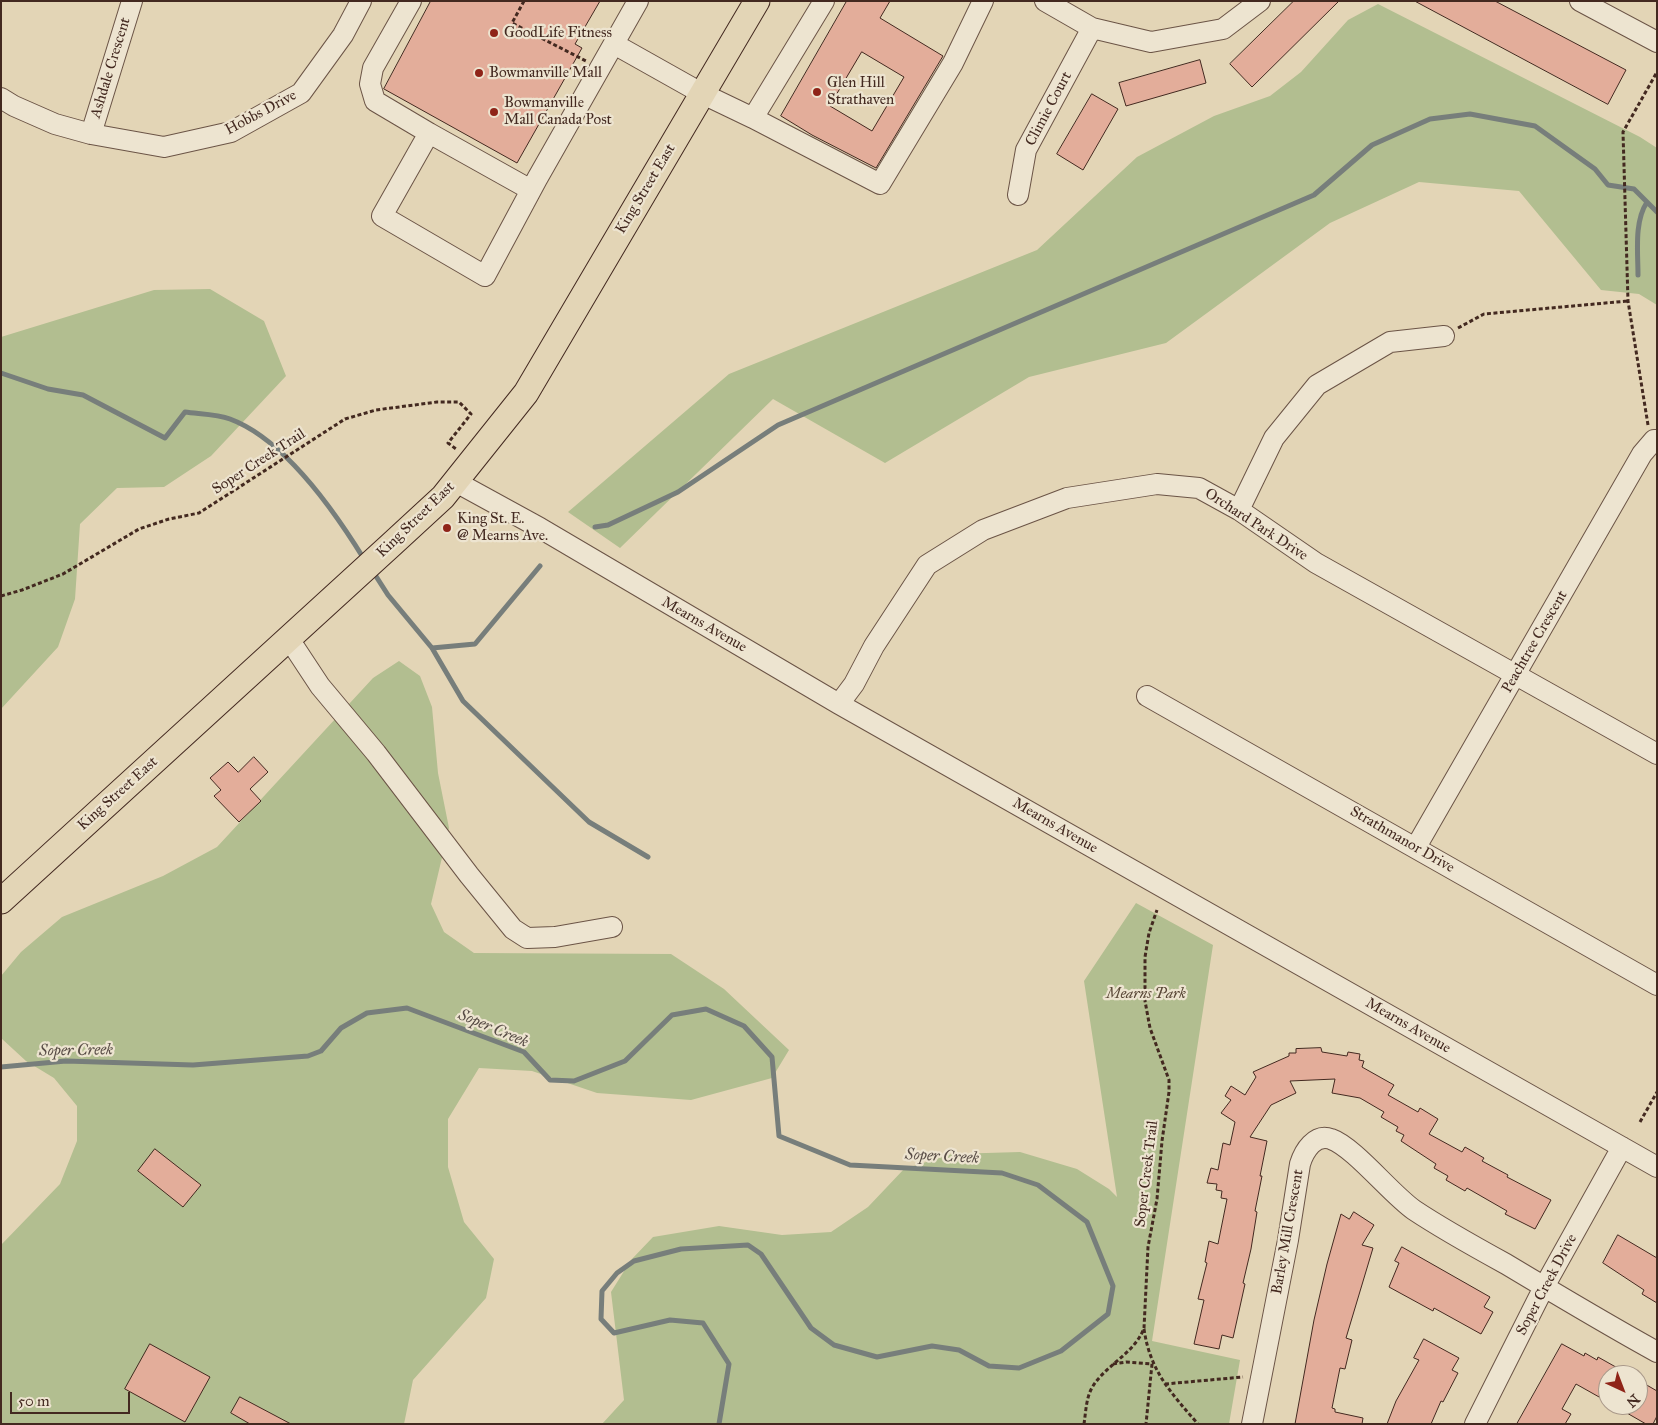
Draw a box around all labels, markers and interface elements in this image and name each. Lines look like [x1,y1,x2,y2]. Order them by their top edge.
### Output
street label: Ashdale Crescent [87,15,135,121]
place label: GoodLife Fitness [504,24,612,42]
marker: GoodLife Fitness [488,27,500,39]
place label: Bowmanville Mall [489,64,602,82]
marker: Bowmanville Mall [473,67,485,79]
street label: Climie Court [1022,69,1076,149]
place label: Glen Hill Strathaven [827,74,894,109]
marker: Glen Hill Strathaven [811,86,823,98]
street label: Hobbs Drive [222,87,300,139]
place label: Bowmanville Mall Canada Post [504,94,612,129]
marker: Bowmanville Mall Canada Post [488,106,500,118]
street label: King Street East [612,141,680,237]
street label: Soper Creek Trail [209,425,309,499]
street label: King Street East [373,478,459,562]
street label: Orchard Park Drive [1201,485,1311,565]
place label: King St. E. @ Mearns Ave. [457,510,548,545]
marker: King St. E. @ Mearns Ave. [441,522,453,534]
street label: Peachtree Crescent [1498,588,1572,696]
street label: Mearns Avenue [658,593,750,657]
street label: King Street East [74,753,162,835]
street label: Mearns Avenue [1009,794,1101,858]
street label: Strathmanor Drive [1347,803,1457,877]
park label: Mearns Park [1106,985,1186,1003]
street label: Mearns Avenue [1362,994,1454,1058]
water label: Soper Creek [455,1006,531,1052]
water label: Soper Creek [39,1041,113,1061]
street label: Soper Creek Trail [1132,1120,1162,1228]
water label: Soper Creek [904,1145,980,1169]
street label: Barley Mill Crescent [1268,1168,1308,1296]
street label: Soper Creek Drive [1513,1231,1581,1339]
north arrow [1598,1365,1648,1415]
scale bar [12,1382,132,1414]
text: N [1623,1390,1643,1411]
text: 50 m [18,1392,50,1410]

